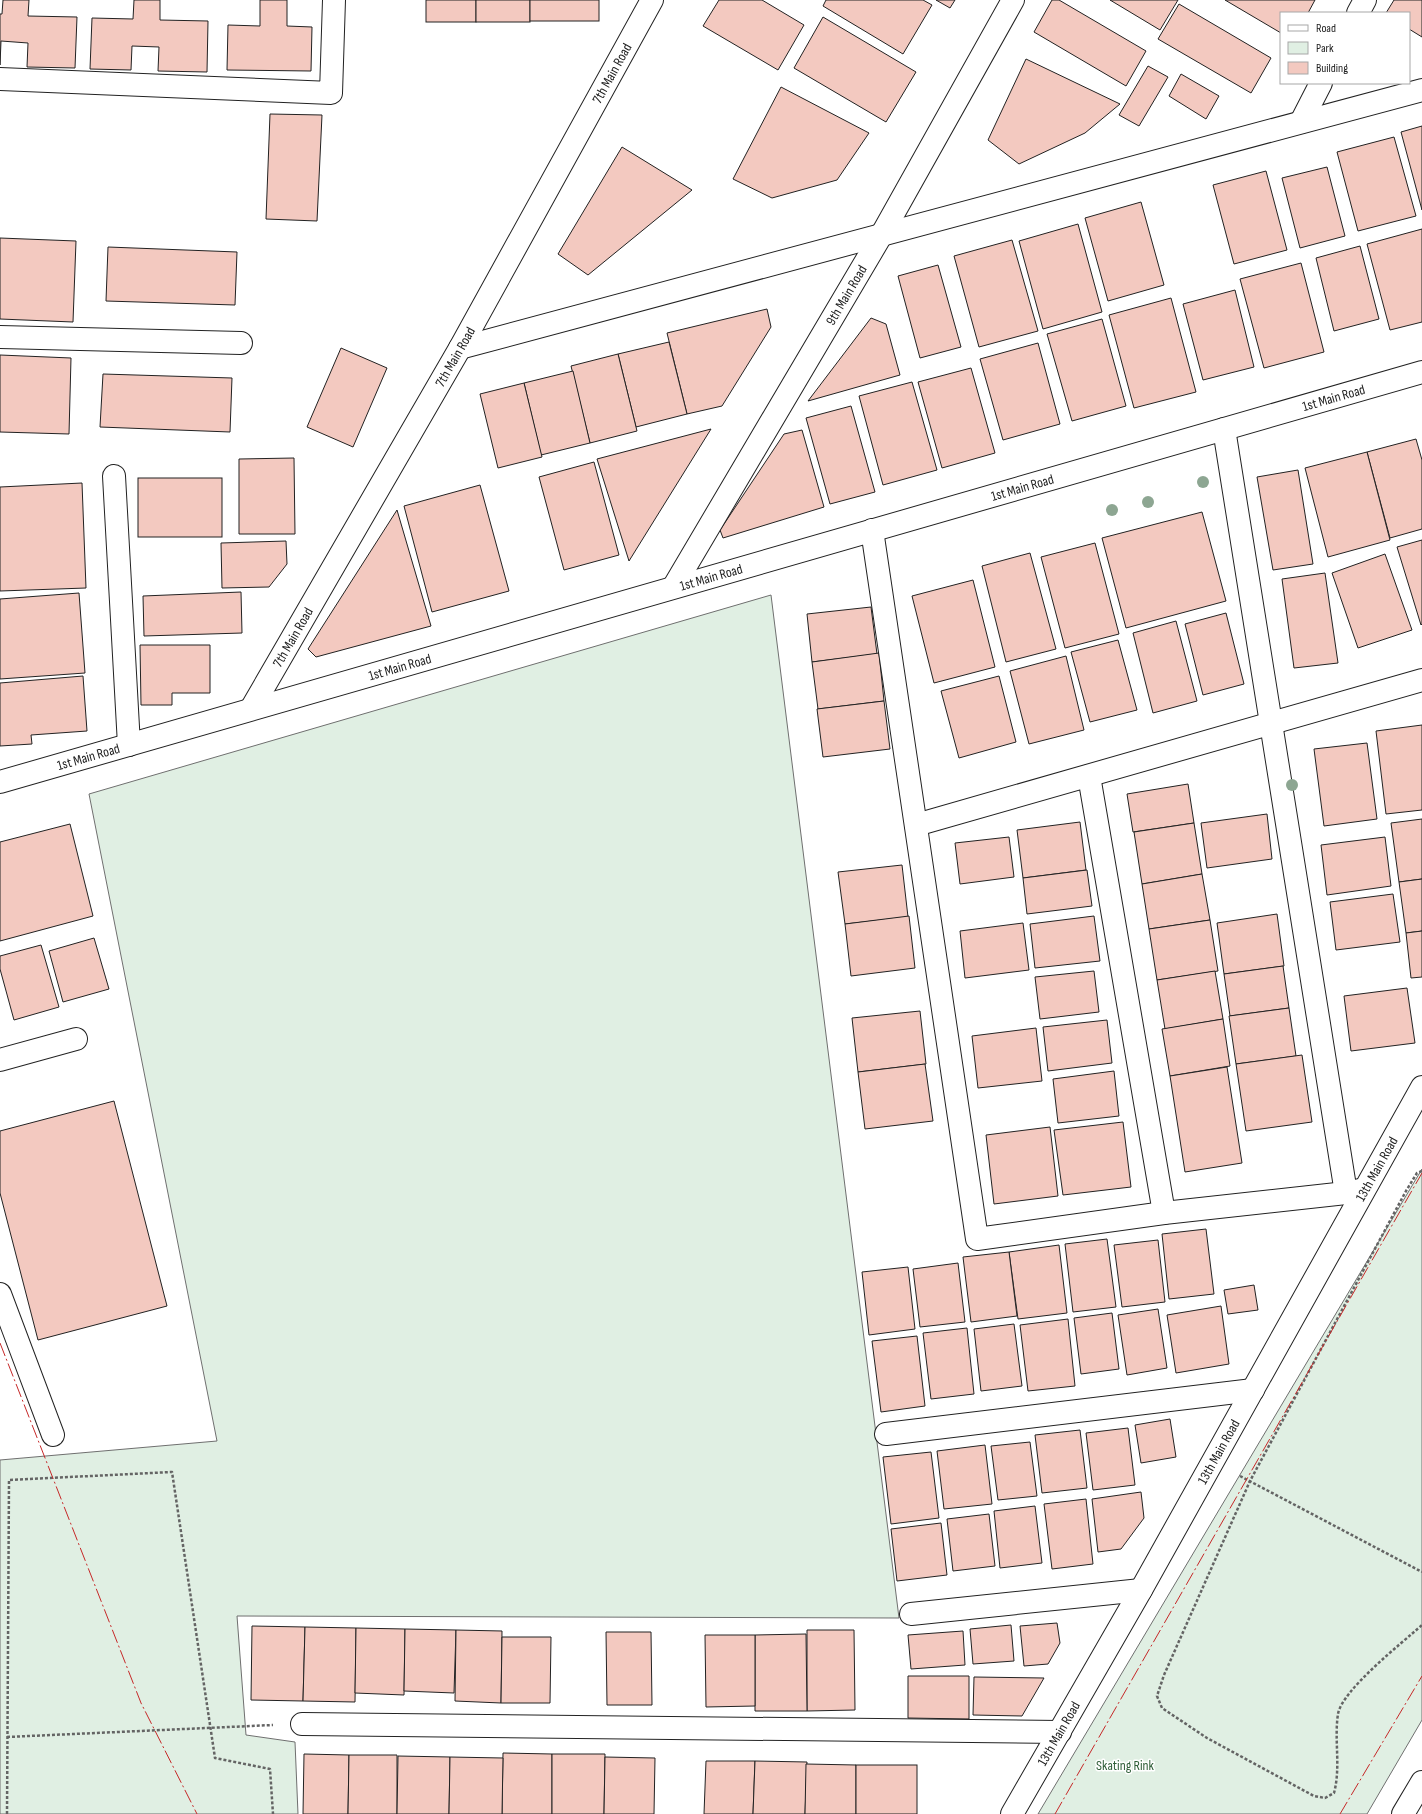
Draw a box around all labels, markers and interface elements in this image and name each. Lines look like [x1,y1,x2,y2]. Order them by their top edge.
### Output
legend [1280,12,1410,84]
text: Road [1316,21,1336,36]
street label: 7th Main Road [588,40,635,106]
text: Park [1316,41,1334,56]
text: Building [1316,61,1348,76]
street label: 9th Main Road [822,262,870,328]
street label: 7th Main Road [431,324,479,390]
street label: 1st Main Road [1300,380,1367,415]
street label: 1st Main Road [989,470,1056,504]
street label: 1st Main Road [678,560,744,594]
street label: 7th Main Road [269,604,317,670]
street label: 1st Main Road [366,650,433,684]
street label: 1st Main Road [55,739,122,774]
street label: 13th Main Road [1352,1133,1401,1204]
street label: 13th Main Road [1194,1416,1243,1487]
street label: 13th Main Road [1033,1698,1084,1769]
park label: Skating Rink [1096,1757,1155,1774]

